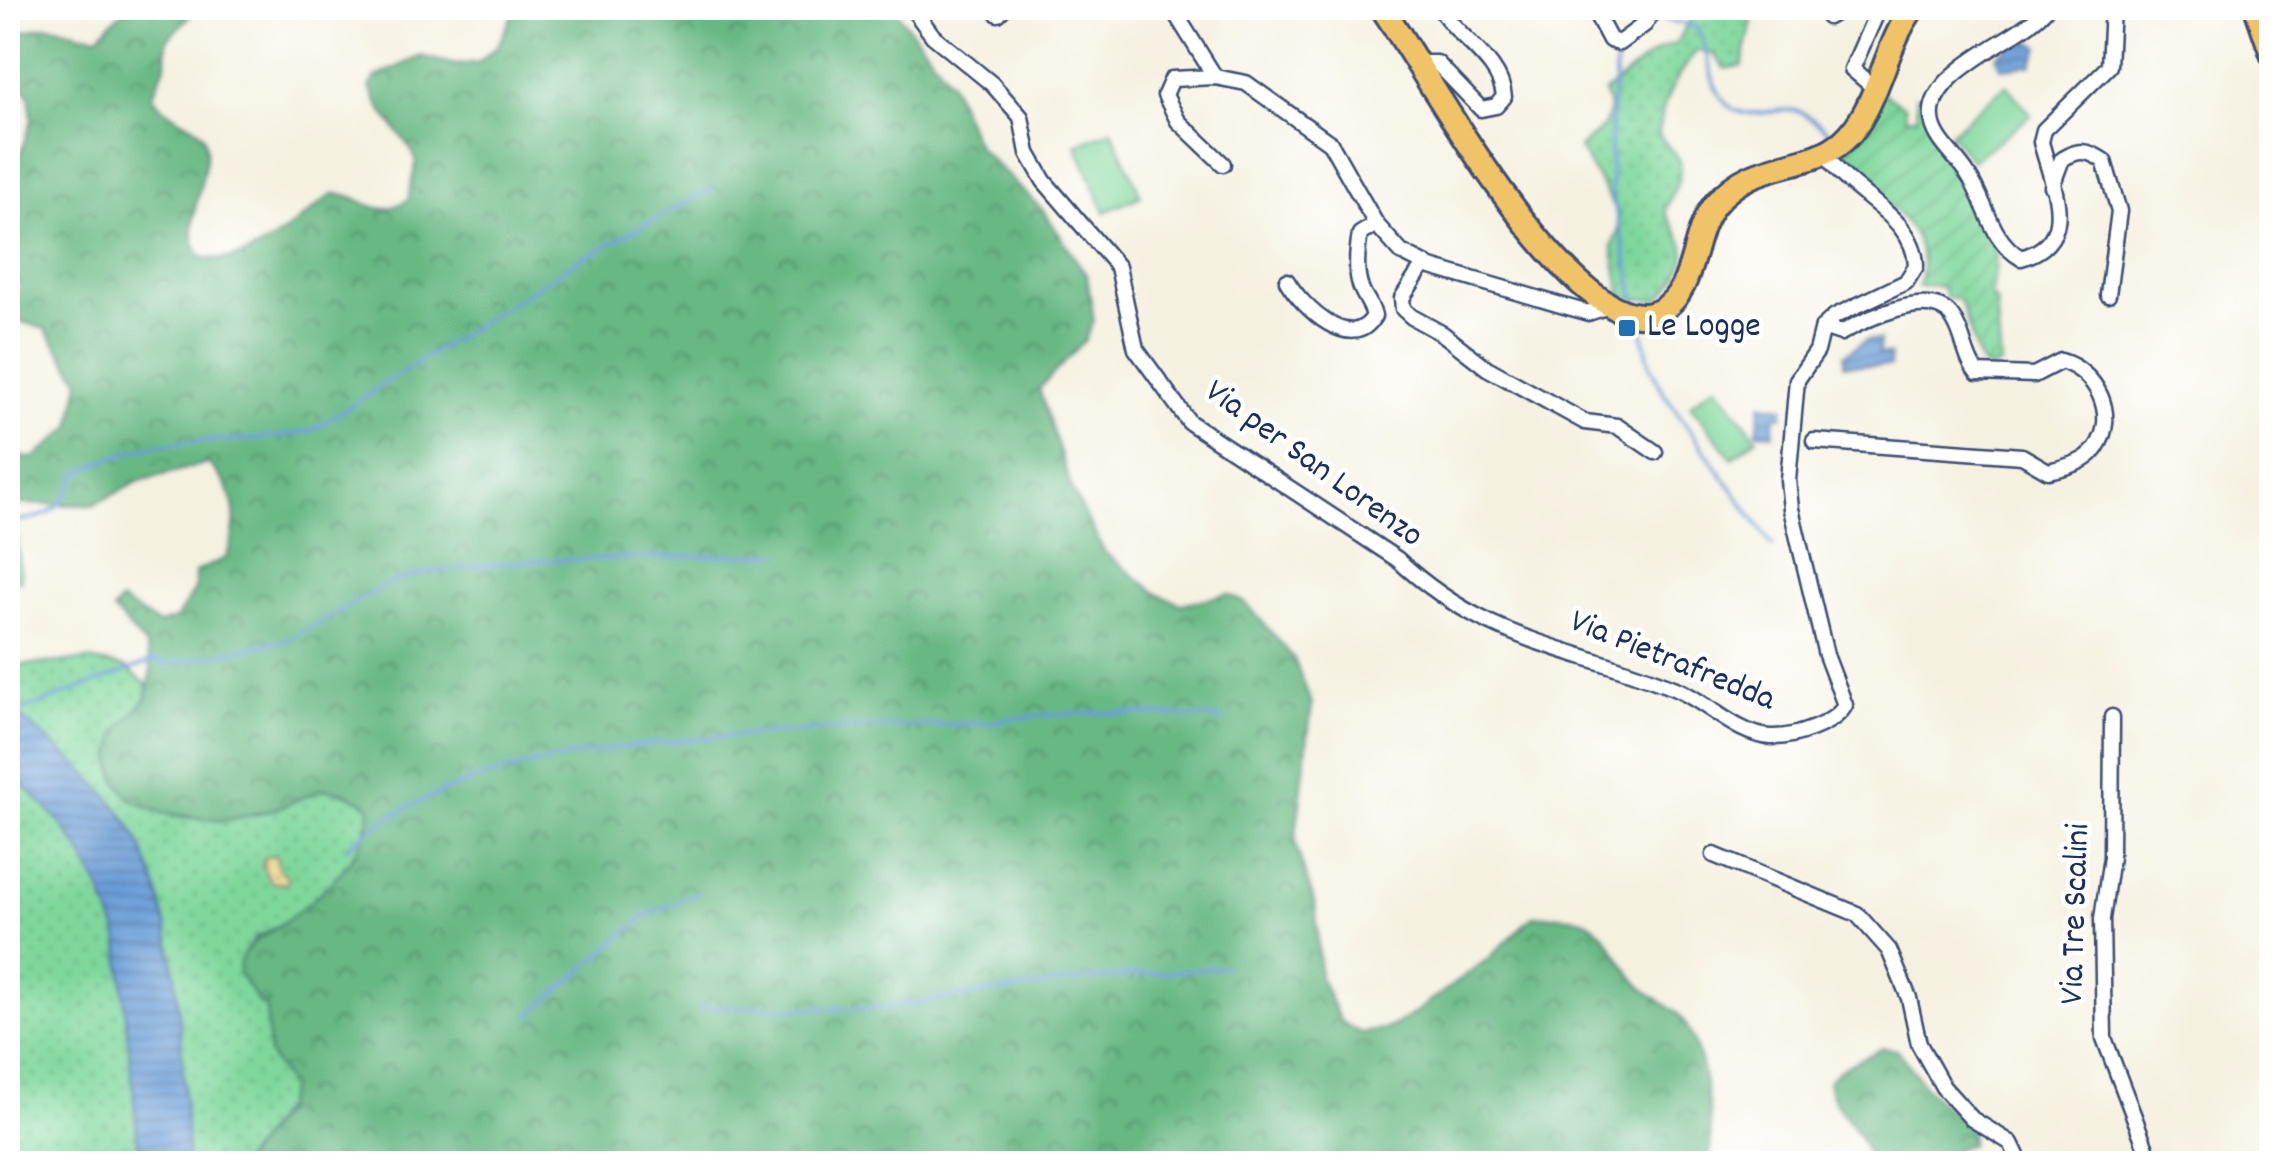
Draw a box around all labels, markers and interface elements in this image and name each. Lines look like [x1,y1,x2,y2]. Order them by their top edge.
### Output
place label: Le Logge [1647,303,1761,353]
marker: Le Logge [1616,317,1638,339]
street label: Via per San Lorenzo [1193,368,1433,562]
street label: Via Pietrafredda [1562,598,1783,726]
street label: Via Tre Scalini [2049,823,2105,1005]

